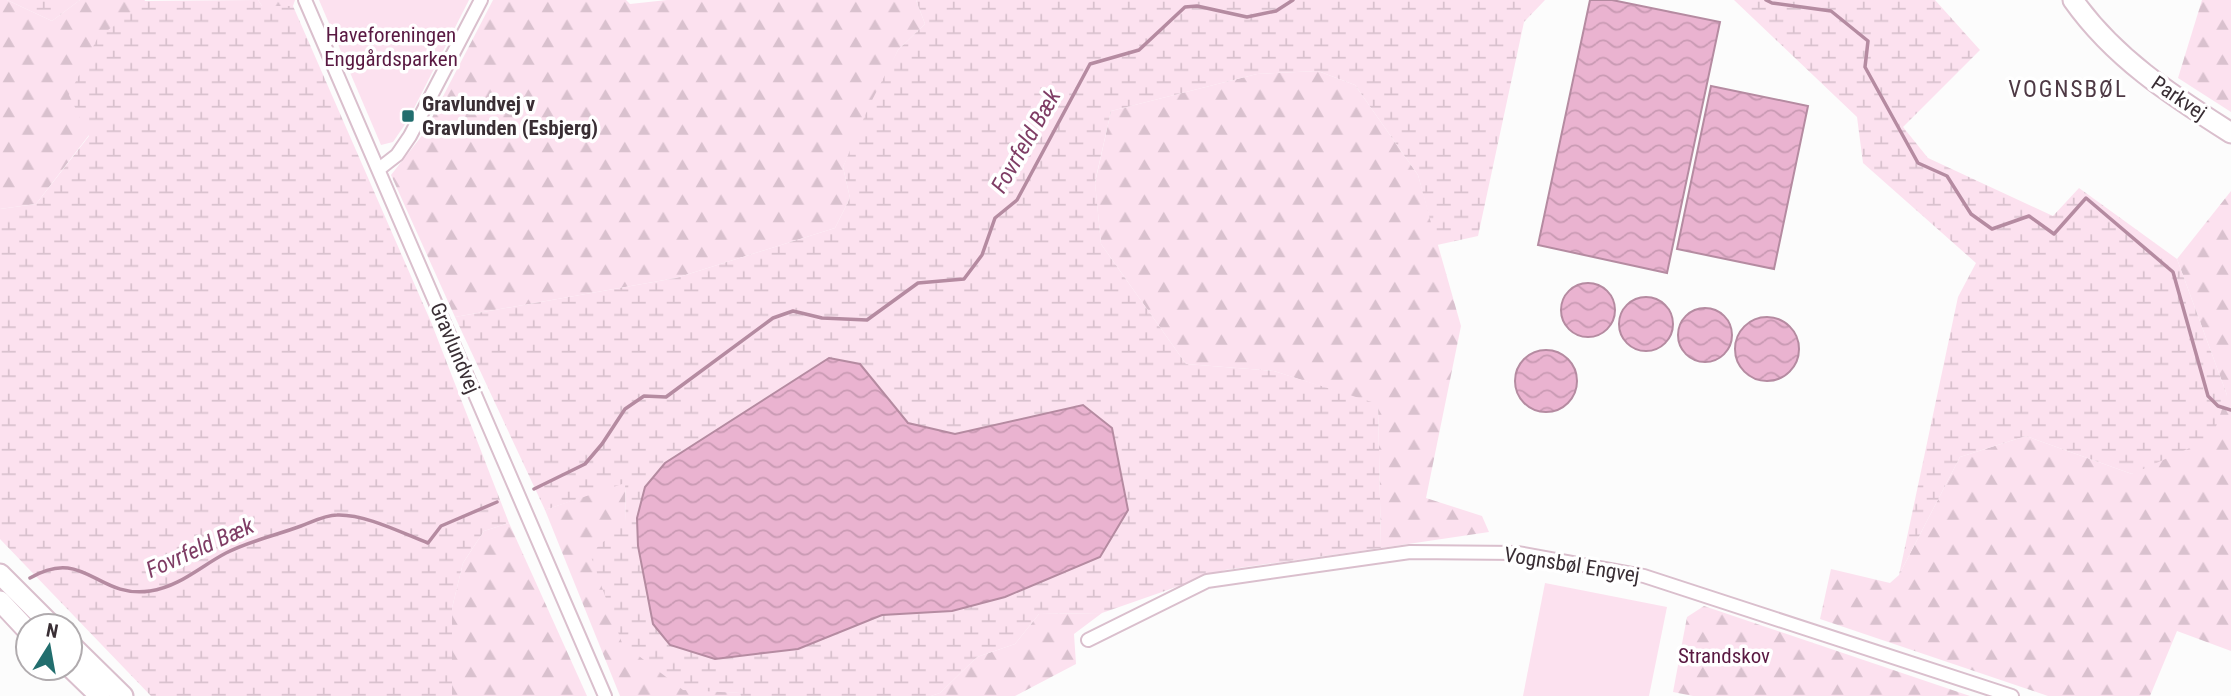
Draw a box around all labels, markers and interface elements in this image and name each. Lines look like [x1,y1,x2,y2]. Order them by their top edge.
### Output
park label: Haveforeningen Enggårdsparken [324,23,458,71]
street label: Parkvej [2147,71,2211,125]
district label: VOGNSBØL [2008,76,2128,103]
water label: Fovrfeld Bæk [986,84,1067,198]
place label: Gravlundvej v Gravlunden (Esbjerg) [422,92,598,140]
marker: Gravlundvej v Gravlunden (Esbjerg) [400,108,416,124]
street label: Gravlundvej [425,299,485,397]
water label: Fovrfeld Bæk [142,512,259,584]
street label: Vognsbøl Engvej [1503,542,1641,588]
north arrow [14,612,84,682]
text: N [44,618,60,643]
park label: Strandskov [1678,644,1770,668]

